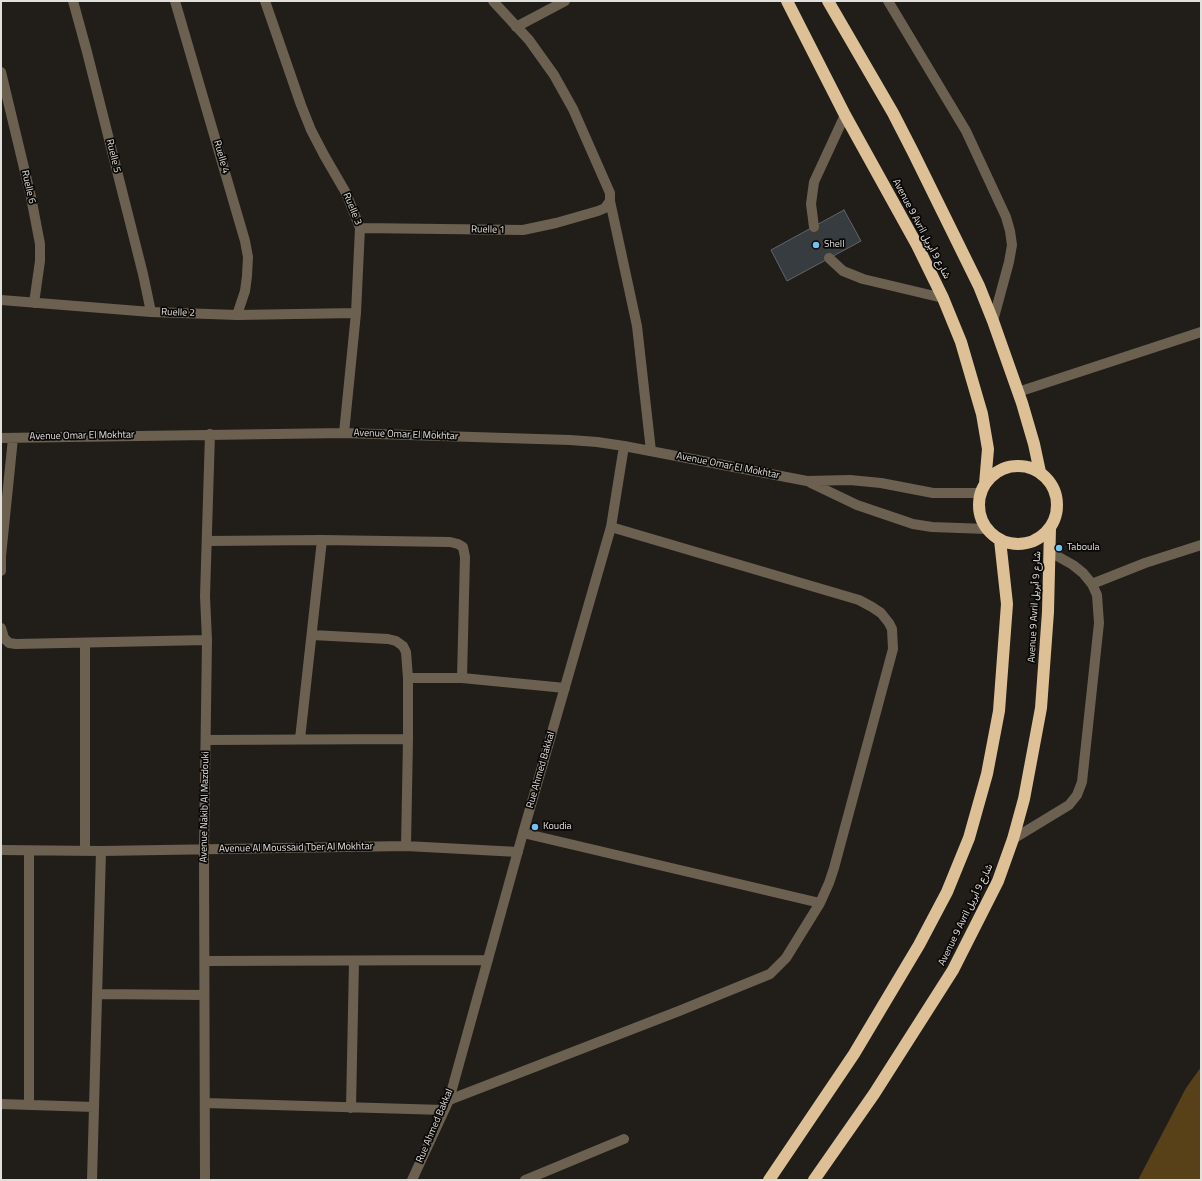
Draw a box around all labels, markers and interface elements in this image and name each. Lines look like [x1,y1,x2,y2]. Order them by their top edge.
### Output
street label: Ruelle 5 [103,138,123,174]
street label: Ruelle 4 [211,139,231,175]
street label: Ruelle 6 [18,169,38,205]
street label: Avenue 9 Avril شارع 9 أبريل [890,177,952,281]
street label: Ruelle 3 [340,191,364,227]
street label: Ruelle 1 [471,224,505,236]
place label: Shell [824,239,844,251]
marker: Shell [811,240,821,250]
street label: Ruelle 2 [161,306,195,320]
street label: Avenue Omar El Mokhtar [353,427,459,443]
street label: Avenue Omar El Mokhtar [29,429,135,443]
street label: Avenue Omar El Mokhtar [675,450,781,482]
place label: Taboula [1067,542,1100,554]
marker: Taboula [1054,543,1064,553]
street label: Avenue 9 Avril شارع 9 أبريل [1026,551,1044,663]
street label: Rue Ahmed Bakkal [524,730,558,810]
street label: Avenue Nakib Al Mazdouki [198,751,212,863]
place label: Koudia [543,821,572,833]
marker: Koudia [530,822,540,832]
street label: Avenue Al Moussaid Tber Al Mokhtar [219,841,373,855]
street label: Avenue 9 Avril شارع 9 أبريل [936,862,996,968]
street label: Rue Ahmed Bakkal [414,1087,456,1165]

